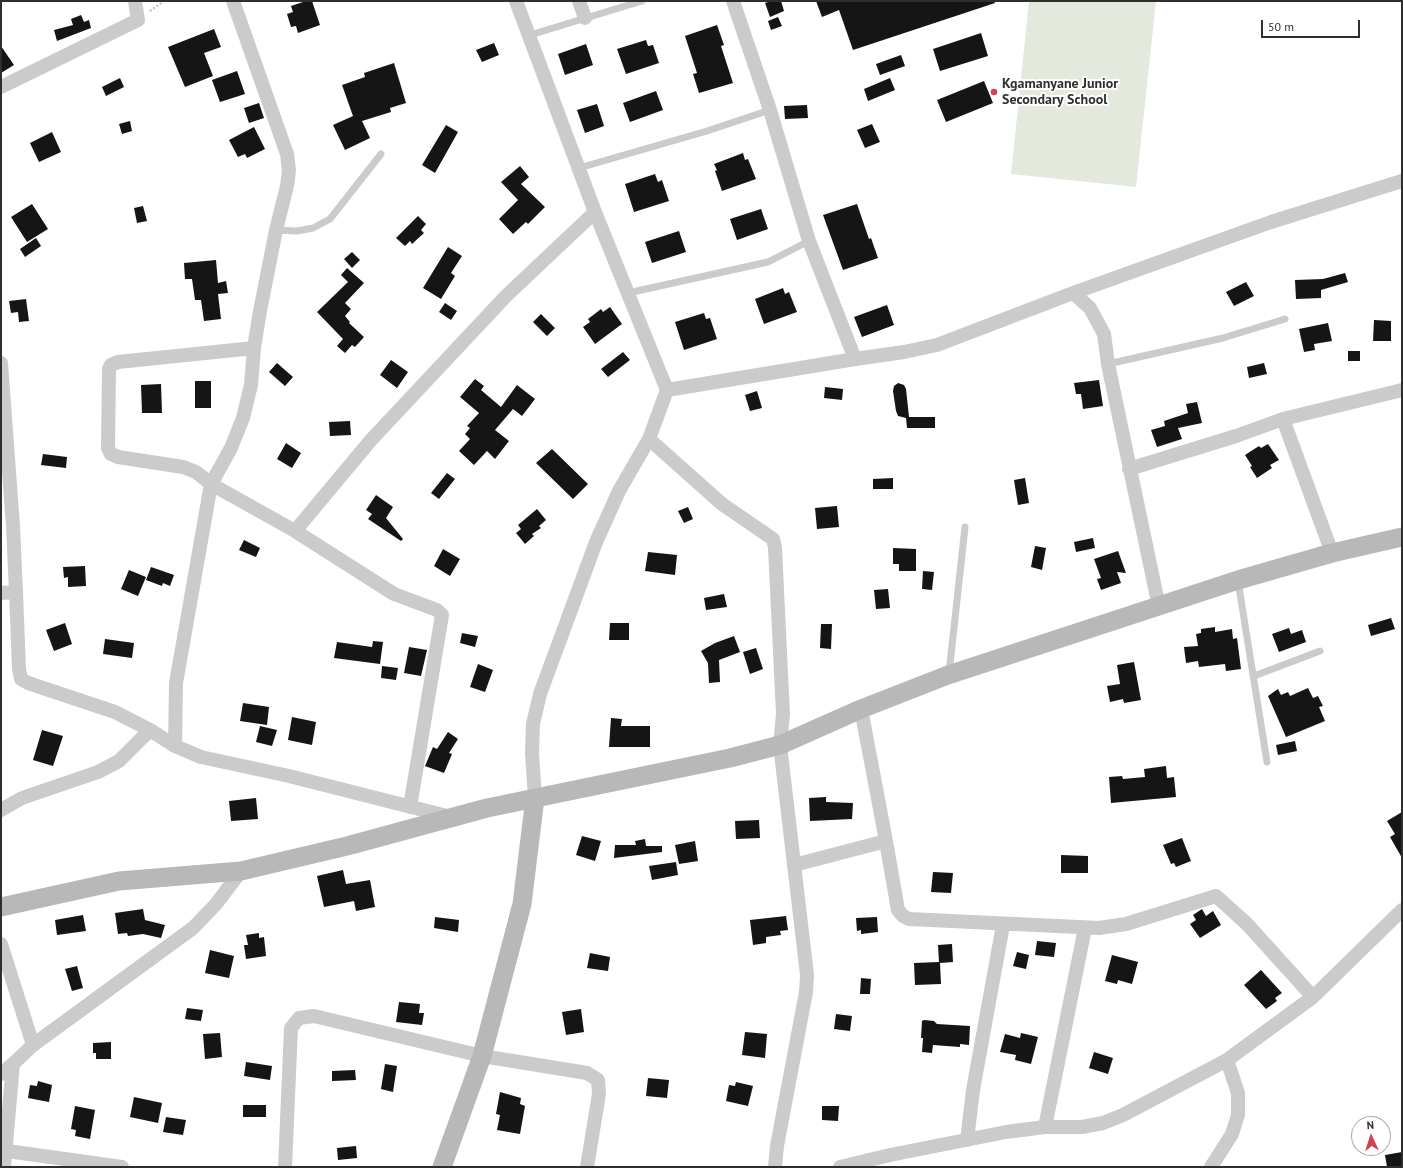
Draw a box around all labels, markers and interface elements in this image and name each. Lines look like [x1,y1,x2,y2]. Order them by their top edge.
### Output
scale bar [1263,12,1362,38]
text: 50 m [1268,19,1294,34]
place label: Kgamanyane Junior Secondary School [1002,76,1118,108]
marker: Kgamanyane Junior Secondary School [989,87,999,97]
north arrow [1351,1116,1391,1156]
text: N [1366,1118,1374,1132]

